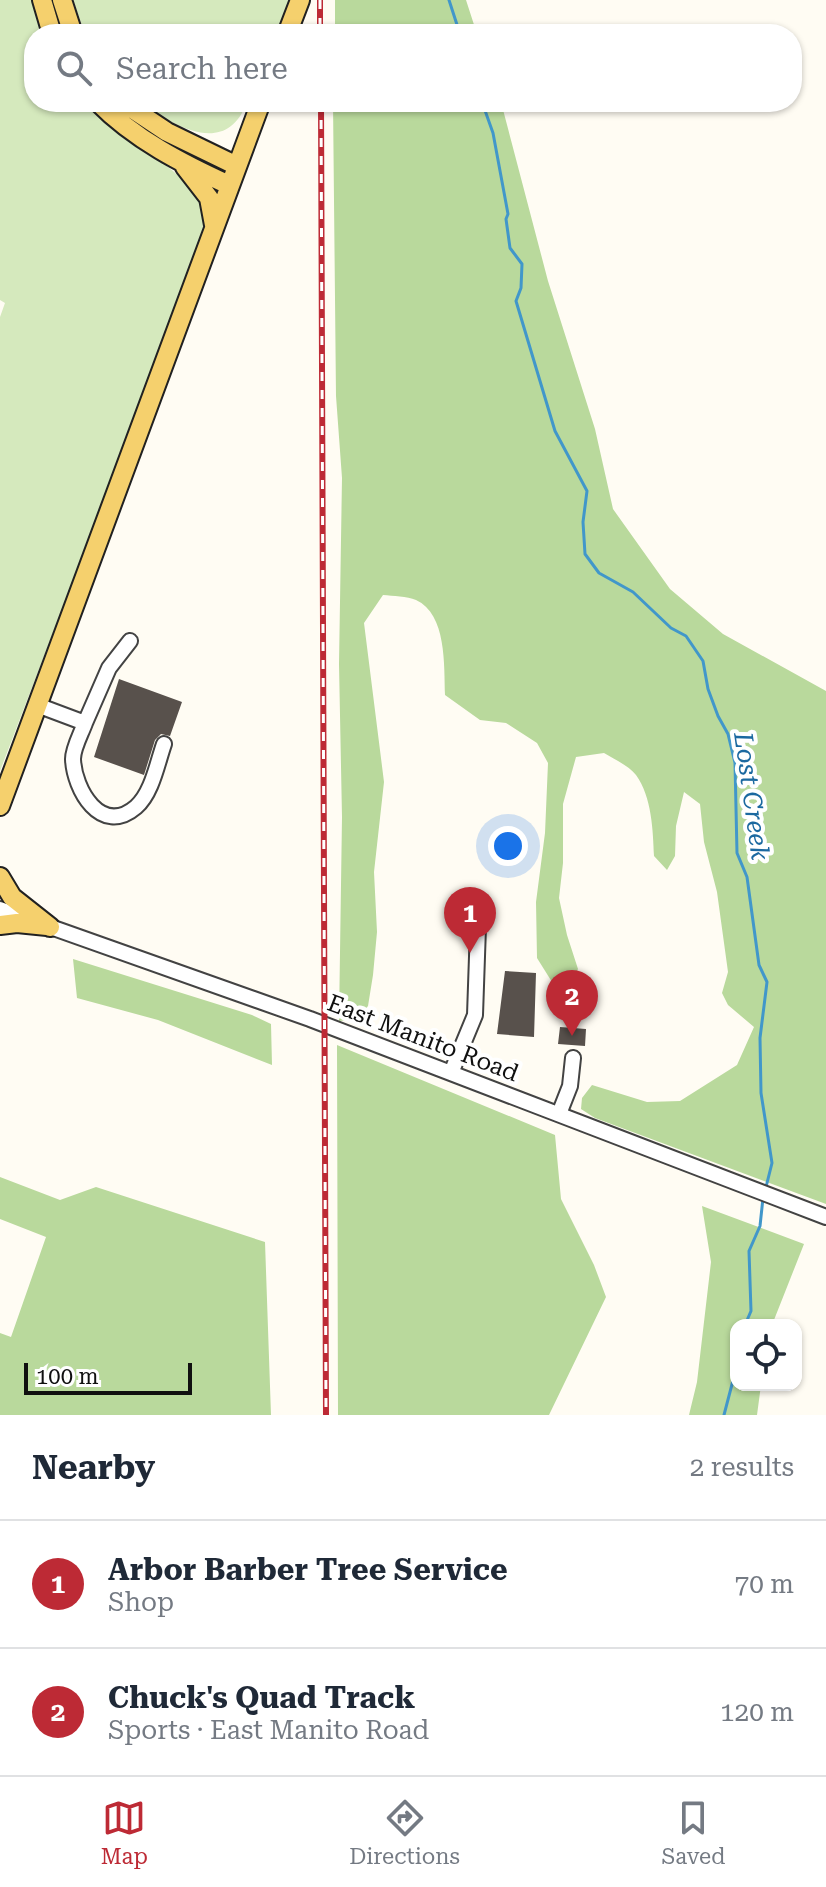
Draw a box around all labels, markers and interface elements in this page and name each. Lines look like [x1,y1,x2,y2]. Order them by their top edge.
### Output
search box [24,24,802,112]
icon: search [52,46,96,90]
text: Search here [116,51,288,86]
water label: Lost Creek [728,729,776,863]
your location [488,826,528,866]
pin: 1 [444,887,496,953]
pin: 2 [546,970,598,1036]
street label: East Manito Road [324,989,522,1087]
map controls [730,1319,802,1391]
button: locate [730,1319,802,1391]
scale bar [24,1359,192,1395]
text: 100 m [36,1364,99,1389]
text: Nearby [32,1447,155,1487]
text: 2 results [690,1452,794,1482]
text: Arbor Barber Tree Service [108,1552,508,1587]
text: 1 [51,1569,65,1599]
text: 70 m [735,1569,794,1599]
text: Shop [108,1587,174,1617]
text: Chuck's Quad Track [108,1680,415,1715]
text: 2 [51,1697,65,1727]
text: 120 m [720,1697,794,1727]
text: Sports · East Manito Road [108,1715,429,1745]
tab: Map [101,1796,148,1869]
tab: Directions [349,1796,460,1869]
tab: Saved [661,1796,725,1869]

